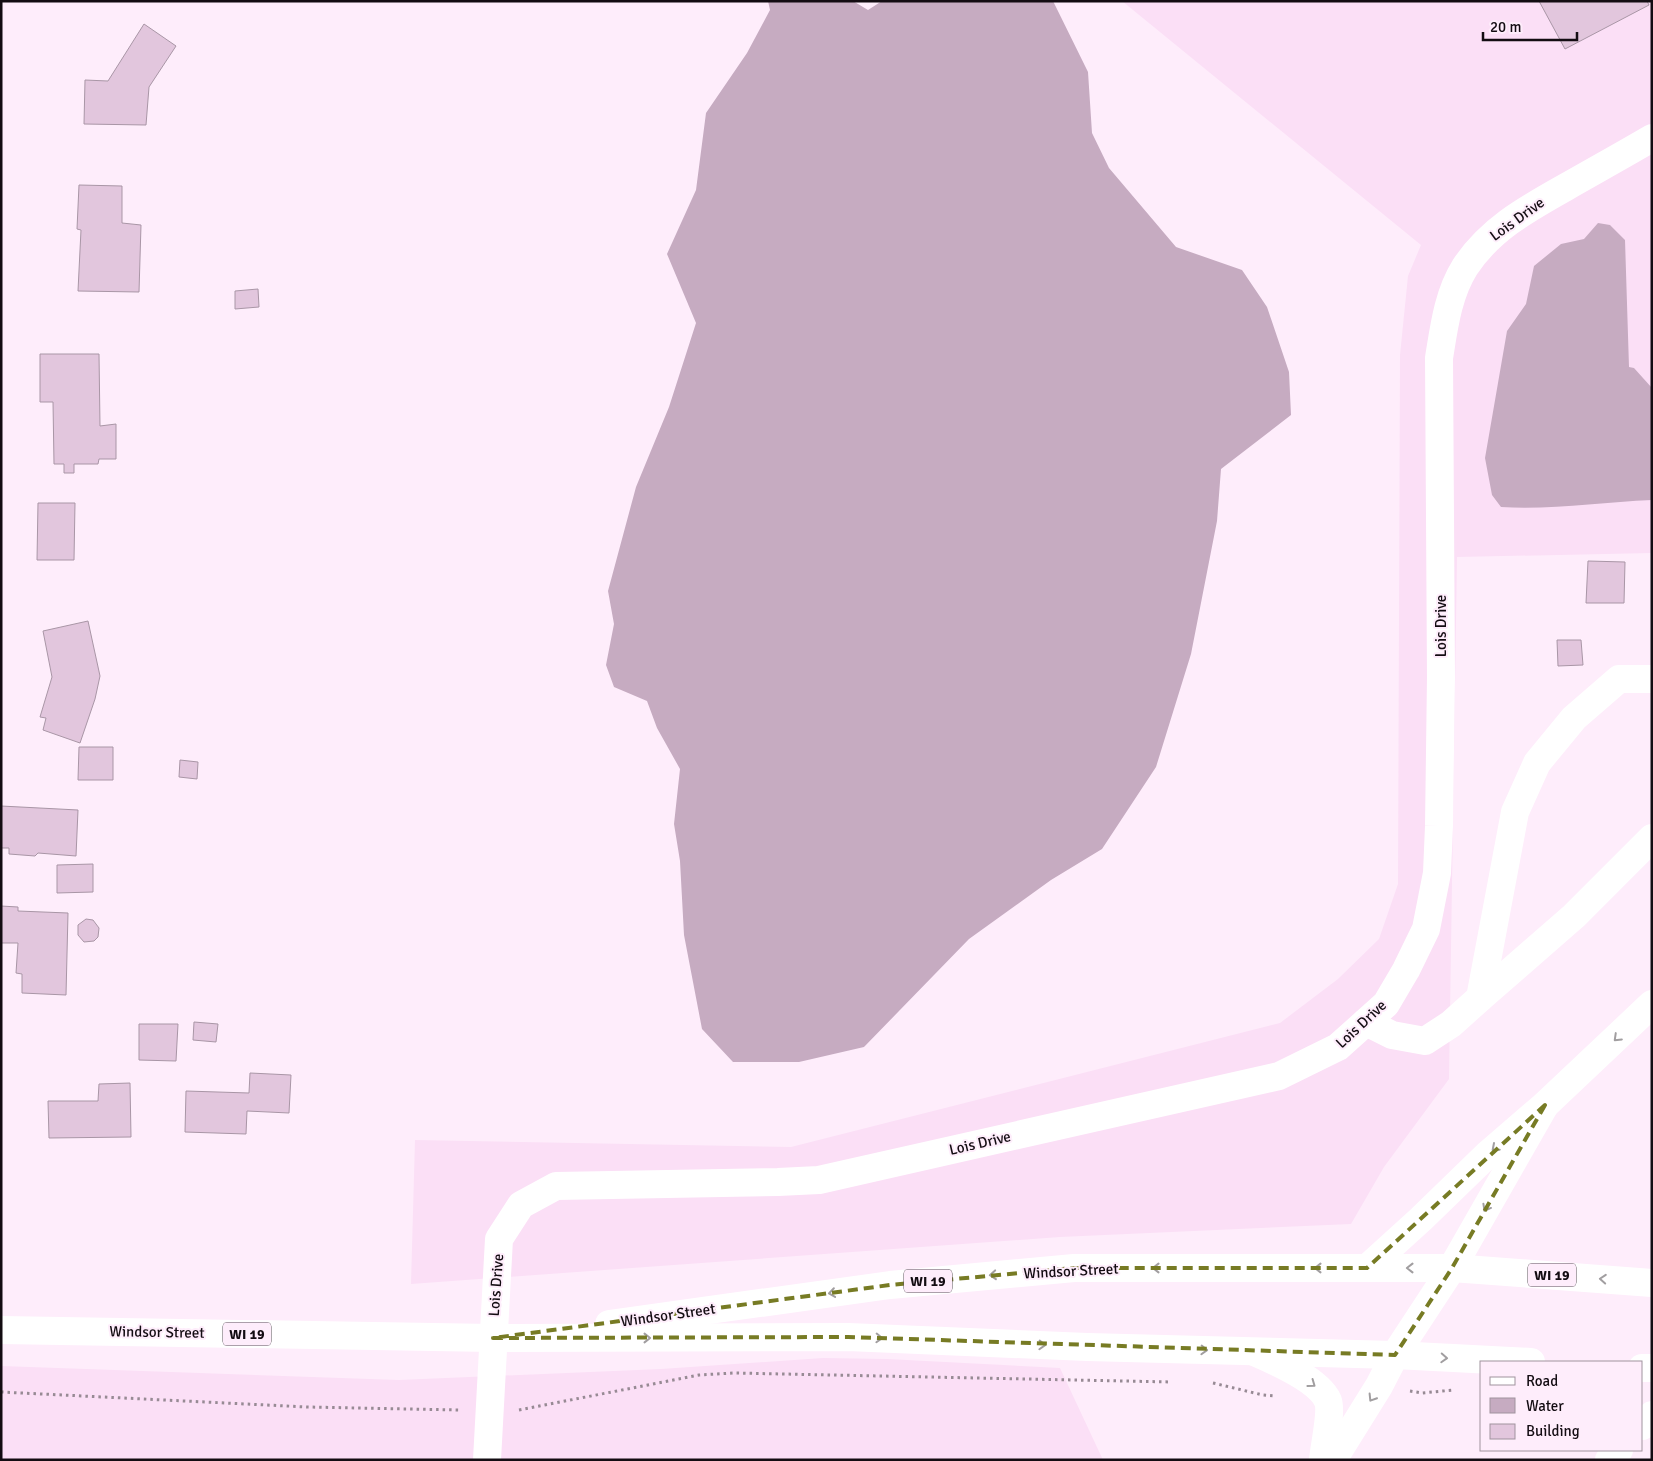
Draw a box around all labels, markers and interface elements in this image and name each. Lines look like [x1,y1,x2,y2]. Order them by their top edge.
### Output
scale bar [1483,10,1577,42]
text: 20 m [1490,18,1521,36]
street label: Lois Drive [1486,193,1548,245]
street label: Lois Drive [1432,595,1450,657]
street label: Lois Drive [1332,996,1390,1052]
one-way arrow [1614,1032,1623,1041]
street label: Lois Drive [947,1127,1013,1159]
one-way arrow [1492,1142,1501,1151]
one-way arrow [1482,1202,1492,1211]
street label: Lois Drive [485,1253,507,1317]
street label: Windsor Street [1023,1260,1119,1282]
one-way arrow [1151,1263,1159,1273]
one-way arrow [1314,1263,1322,1273]
one-way arrow [1405,1263,1413,1273]
road number: WI 19 [1528,1264,1576,1286]
road number: WI 19 [904,1270,952,1292]
one-way arrow [989,1270,997,1281]
one-way arrow [1599,1274,1607,1285]
one-way arrow [828,1287,836,1298]
street label: Windsor Street [620,1299,716,1331]
street label: Windsor Street [109,1322,205,1342]
road number: WI 19 [223,1322,271,1346]
one-way arrow [643,1333,651,1343]
one-way arrow [875,1333,883,1344]
one-way arrow [1038,1340,1046,1350]
one-way arrow [1200,1345,1208,1356]
one-way arrow [1440,1352,1448,1363]
legend [1480,1361,1643,1451]
text: Road [1526,1372,1558,1390]
one-way arrow [1306,1378,1316,1387]
one-way arrow [1368,1393,1378,1402]
text: Water [1526,1397,1564,1415]
text: Building [1526,1422,1580,1440]

